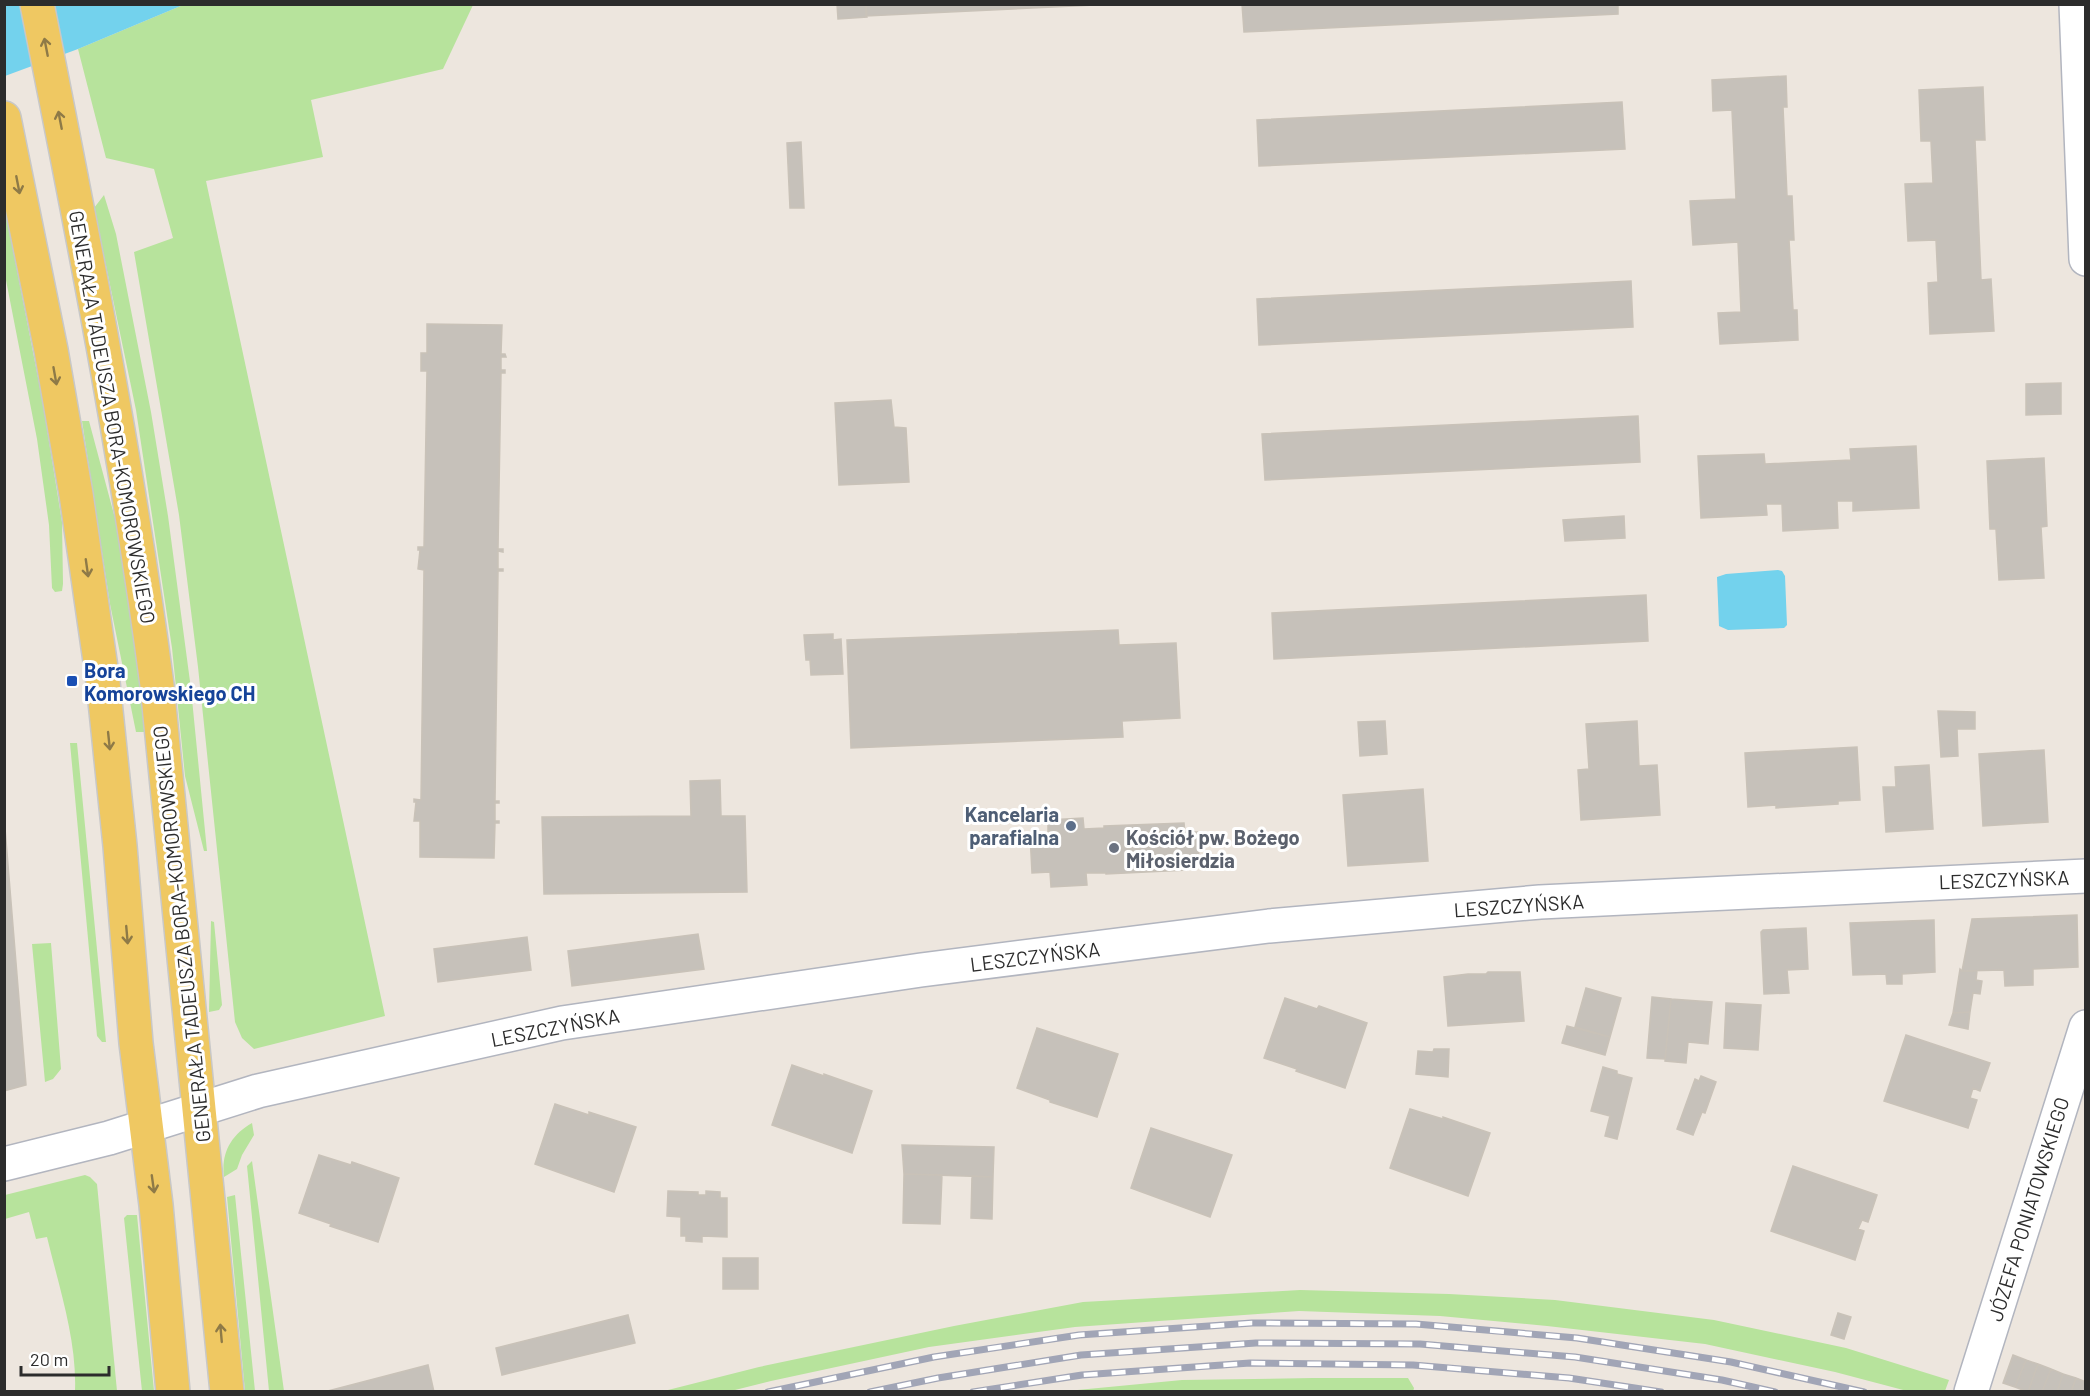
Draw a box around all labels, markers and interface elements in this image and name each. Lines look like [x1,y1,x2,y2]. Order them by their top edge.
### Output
one-way arrow [40,38,51,57]
one-way arrow [54,111,65,131]
one-way arrow [13,174,24,194]
street label: GENERAŁA TADEUSZA BORA-KOMOROWSKIEGO [65,209,161,625]
one-way arrow [50,366,61,385]
one-way arrow [82,558,93,578]
place label: Bora Komorowskiego CH [84,658,255,705]
marker: Bora Komorowskiego CH [65,674,79,688]
street label: GENERAŁA TADEUSZA BORA-KOMOROWSKIEGO [147,724,215,1144]
one-way arrow [104,730,115,750]
place label: Kancelaria parafialna [965,802,1059,849]
marker: Kancelaria parafialna [1064,819,1078,833]
place label: Kościół pw. Bożego Miłosierdzia [1126,825,1300,872]
marker: Kościół pw. Bożego Miłosierdzia [1107,841,1121,855]
street label: LESZCZYŃSKA [1938,865,2070,893]
street label: LESZCZYŃSKA [1453,888,1585,922]
one-way arrow [122,924,133,944]
street label: LESZCZYŃSKA [969,936,1101,976]
street label: LESZCZYŃSKA [489,1003,621,1051]
street label: JÓZEFA PONIATOWSKIEGO [1982,1094,2074,1324]
one-way arrow [148,1174,159,1194]
one-way arrow [215,1324,226,1344]
scale bar [21,1339,110,1377]
text: 20 m [30,1348,68,1370]

